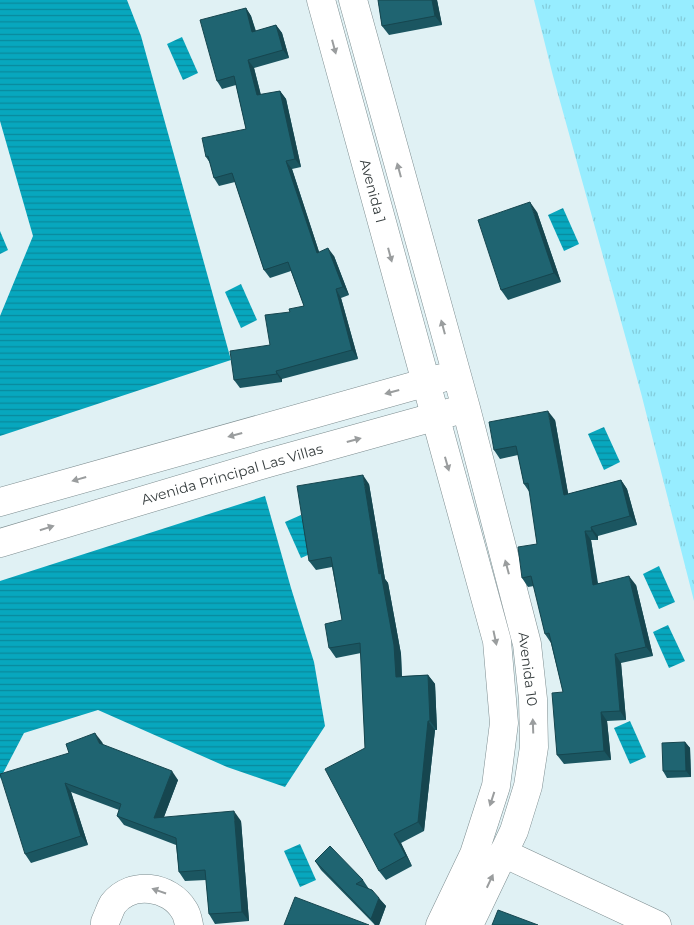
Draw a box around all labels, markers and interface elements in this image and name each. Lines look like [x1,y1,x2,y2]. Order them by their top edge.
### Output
one-way arrow [330,40,338,55]
street label: Avenida 1 [356,157,390,225]
one-way arrow [395,163,403,178]
one-way arrow [386,247,394,262]
one-way arrow [438,319,446,334]
one-way arrow [384,388,399,396]
one-way arrow [228,432,243,440]
one-way arrow [347,435,362,443]
street label: Avenida Principal Las Villas [139,439,325,509]
one-way arrow [444,457,452,472]
one-way arrow [71,475,86,483]
one-way arrow [39,524,54,532]
one-way arrow [503,559,511,574]
one-way arrow [491,630,499,645]
street label: Avenida 10 [515,631,541,707]
one-way arrow [529,718,537,734]
one-way arrow [488,791,495,806]
one-way arrow [487,874,495,888]
one-way arrow [151,887,166,895]

